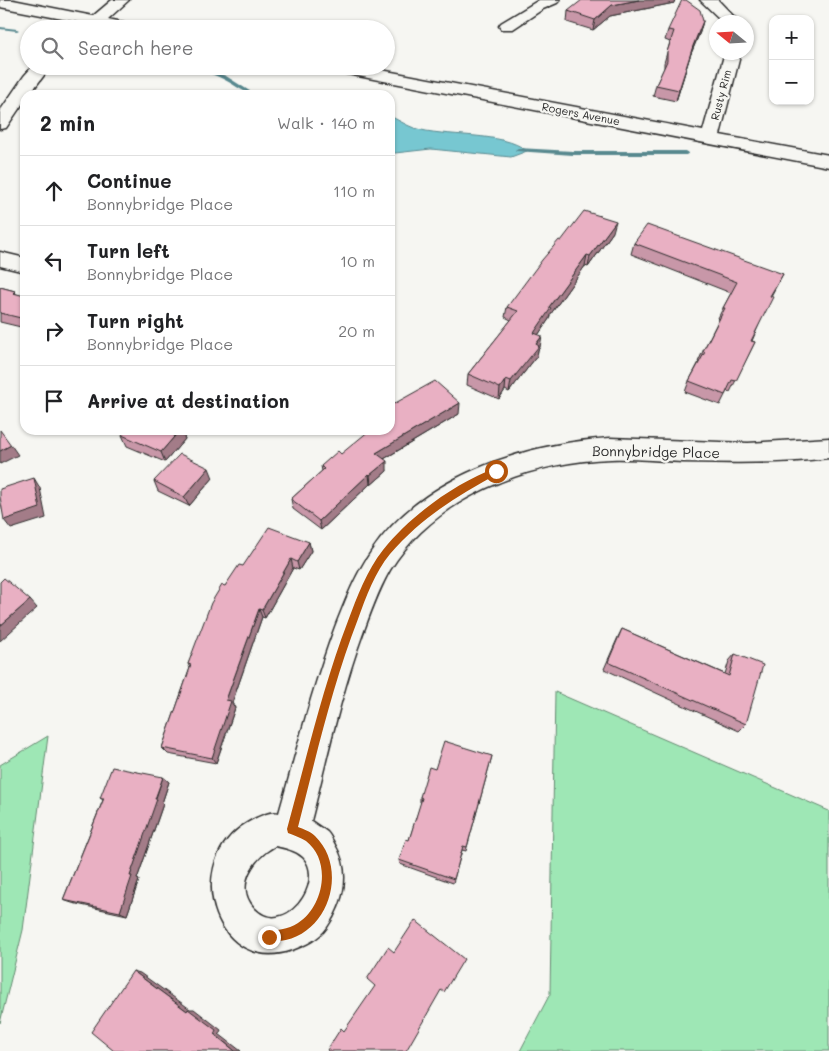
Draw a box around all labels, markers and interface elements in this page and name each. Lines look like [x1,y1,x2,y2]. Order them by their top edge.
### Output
north arrow [709,15,754,60]
map controls [769,15,814,105]
button: + [769,15,814,60]
search box [20,20,395,75]
icon: search [38,34,66,62]
text: Search here [78,35,194,60]
button: − [769,60,814,105]
street label: Rusty Rim [707,68,734,122]
street label: Rogers Avenue [541,99,622,128]
text: 2 min [40,109,95,136]
text: Walk · 140 m [277,112,375,133]
text: Continue [87,168,172,193]
icon: ahead [40,177,68,205]
text: 110 m [333,180,375,201]
text: Bonnybridge Place [87,193,233,214]
text: Turn left [87,238,170,263]
icon: left [40,247,68,275]
text: 10 m [340,250,375,271]
text: Bonnybridge Place [87,263,233,284]
text: Turn right [87,308,184,333]
icon: right [40,317,68,345]
text: 20 m [338,320,375,341]
text: Bonnybridge Place [87,333,233,354]
icon: arrive [40,387,68,415]
text: Arrive at destination [87,388,290,413]
street label: Bonnybridge Place [592,441,720,462]
route start [485,460,508,483]
route end [258,926,281,949]

